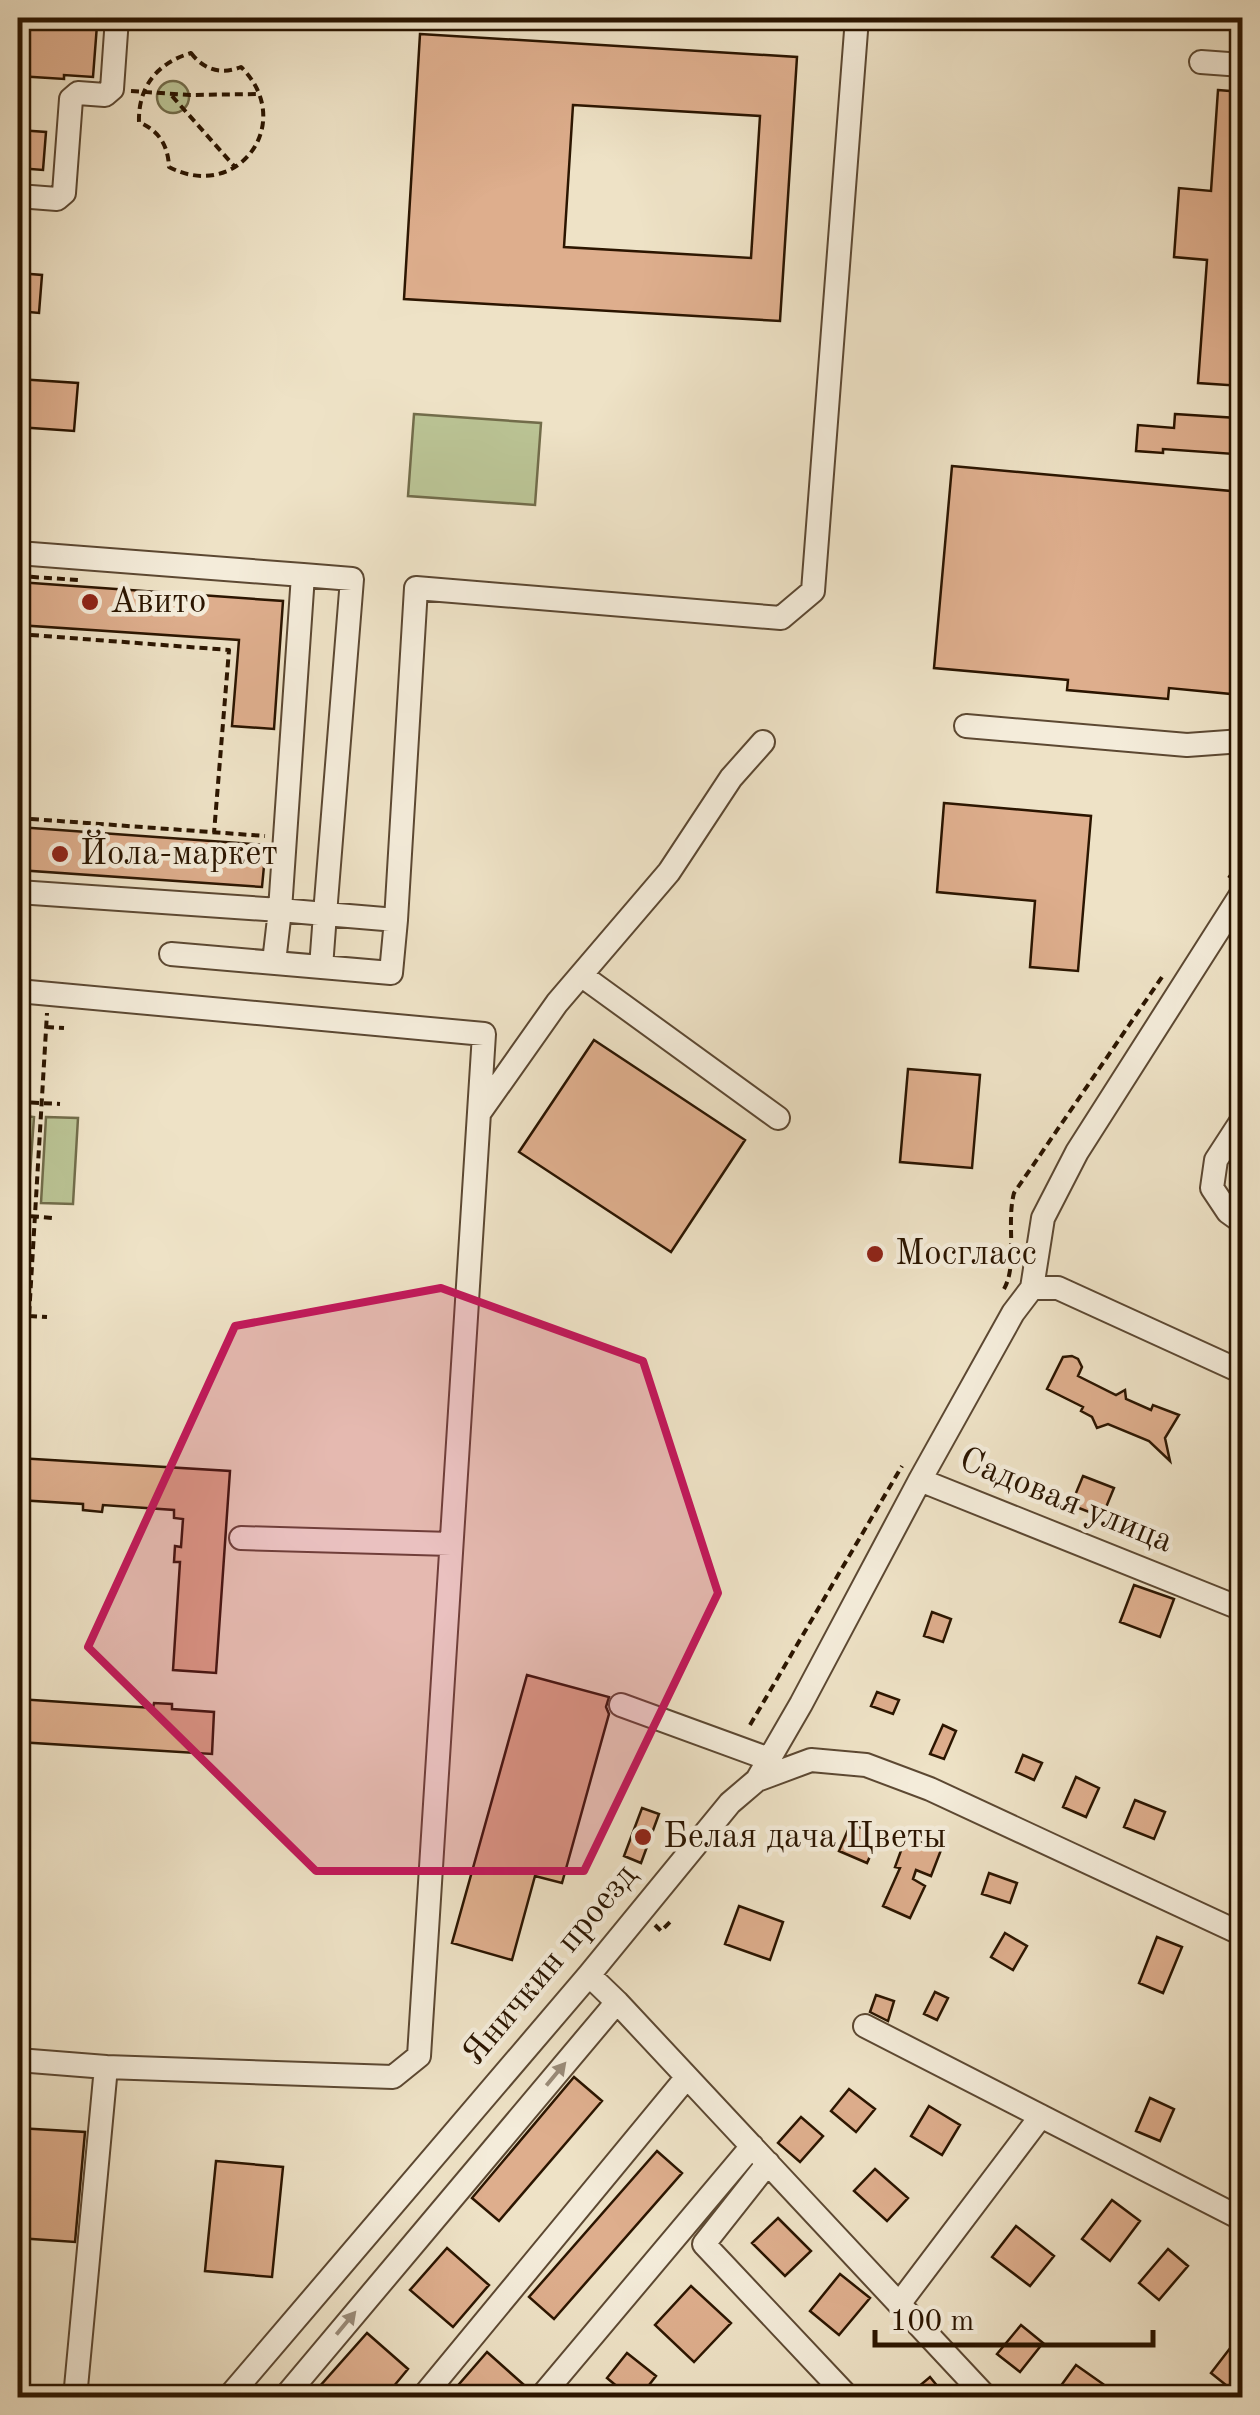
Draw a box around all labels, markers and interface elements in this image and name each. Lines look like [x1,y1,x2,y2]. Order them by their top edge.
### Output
place label: Авито [110,585,206,620]
marker: Авито [79,591,101,613]
place label: Йола-маркет [80,829,278,872]
marker: Йола-маркет [49,843,71,865]
place label: Мосгласс [895,1237,1037,1272]
marker: Мосгласс [864,1243,886,1265]
street label: Садовая улица [954,1442,1178,1560]
place label: Белая дача Цветы [663,1820,946,1855]
marker: Белая дача Цветы [632,1826,654,1848]
street label: Яничкин проезд [456,1858,644,2072]
one-way arrow [545,2062,566,2087]
scale bar [875,2285,1152,2347]
text: 100 m [890,2307,974,2337]
one-way arrow [335,2311,357,2336]

